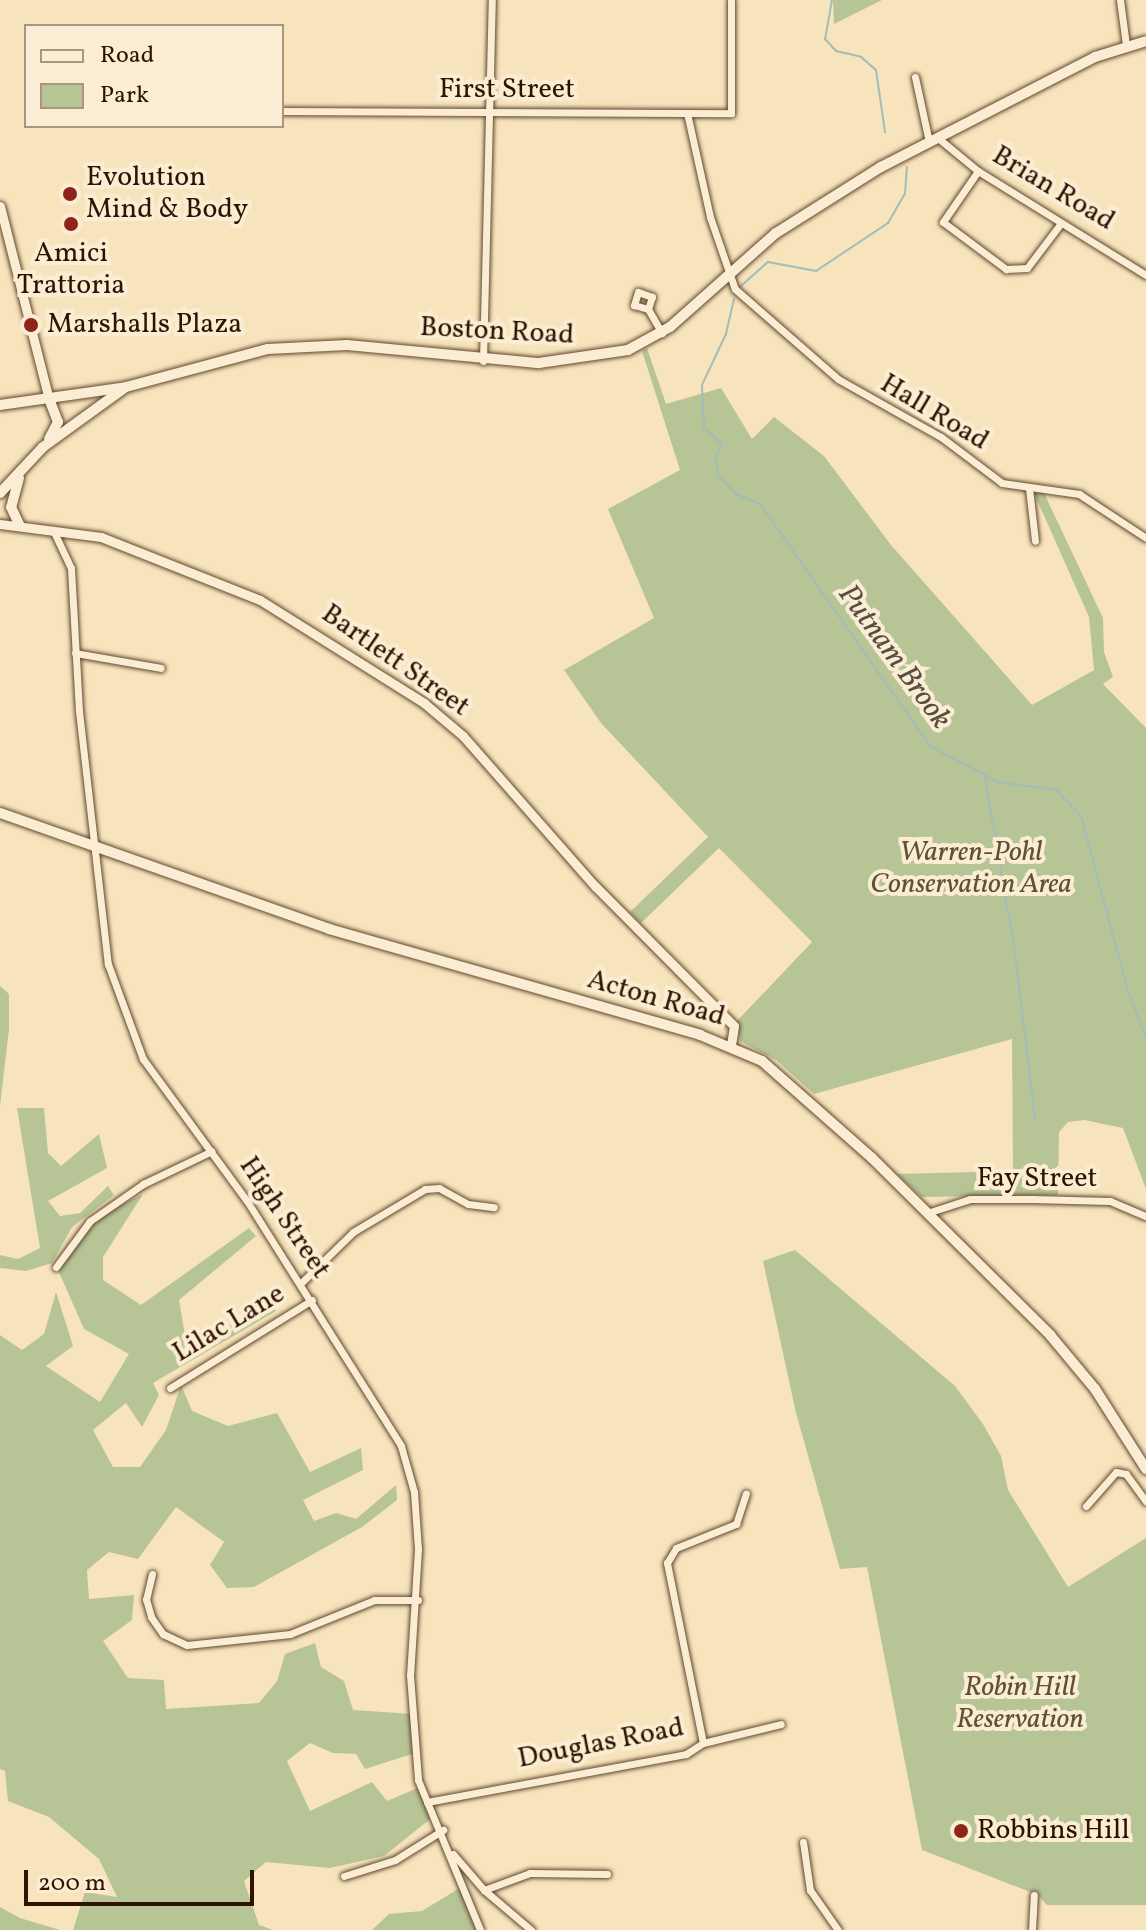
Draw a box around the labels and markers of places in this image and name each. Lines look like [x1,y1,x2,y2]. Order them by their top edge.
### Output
place label: Evolution Mind & Body [86,161,248,227]
marker: Evolution Mind & Body [61,185,79,203]
marker: Amici Trattoria [62,215,80,233]
place label: Amici Trattoria [17,237,125,303]
place label: Marshalls Plaza [47,308,242,342]
marker: Marshalls Plaza [22,316,40,334]
place label: Robbins Hill [977,1814,1130,1848]
marker: Robbins Hill [952,1822,970,1840]

